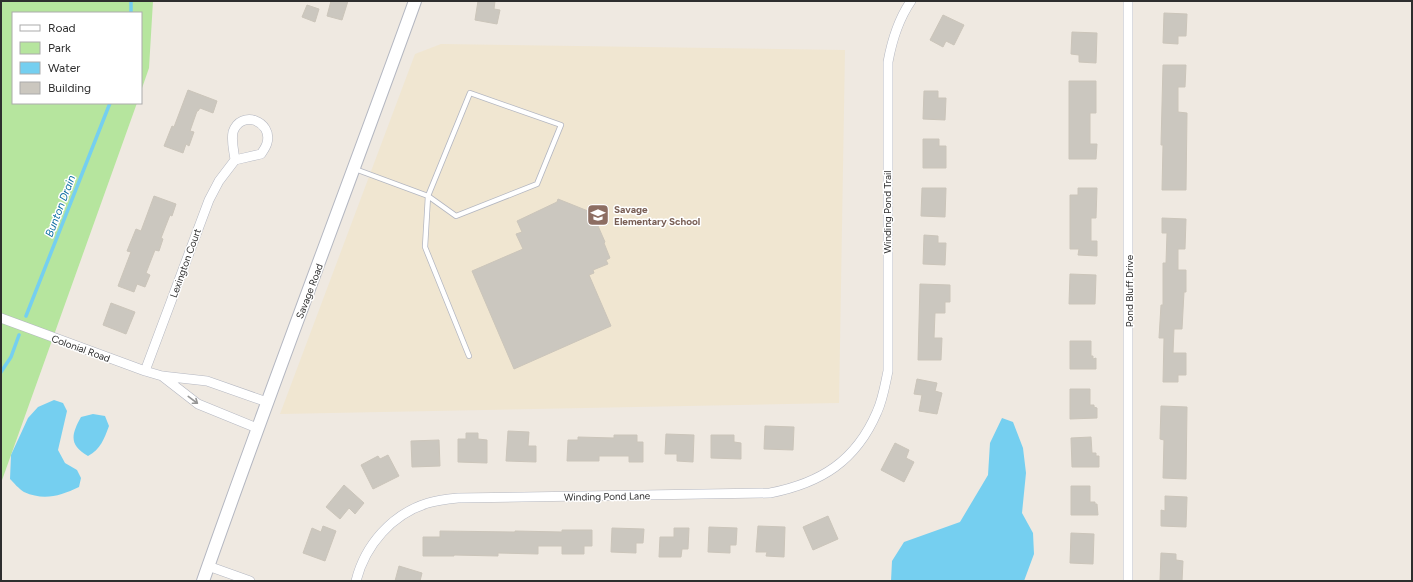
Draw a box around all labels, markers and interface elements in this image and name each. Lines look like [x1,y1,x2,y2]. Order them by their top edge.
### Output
legend [12,12,142,104]
text: Road [48,21,76,35]
text: Park [48,41,71,55]
text: Water [48,61,80,75]
text: Building [48,81,91,95]
street label: Winding Pond Trail [881,170,894,254]
water label: Bunton Drain [43,174,78,239]
school or university icon: Savage Elementary School [585,202,611,228]
place label: Savage Elementary School [614,203,700,228]
street label: Lexington Court [167,227,204,299]
street label: Pond Bluff Drive [1123,254,1136,327]
street label: Savage Road [293,262,326,321]
street label: Colonial Road [50,332,112,365]
one-way arrow [187,396,198,404]
street label: Winding Pond Lane [564,489,651,504]

